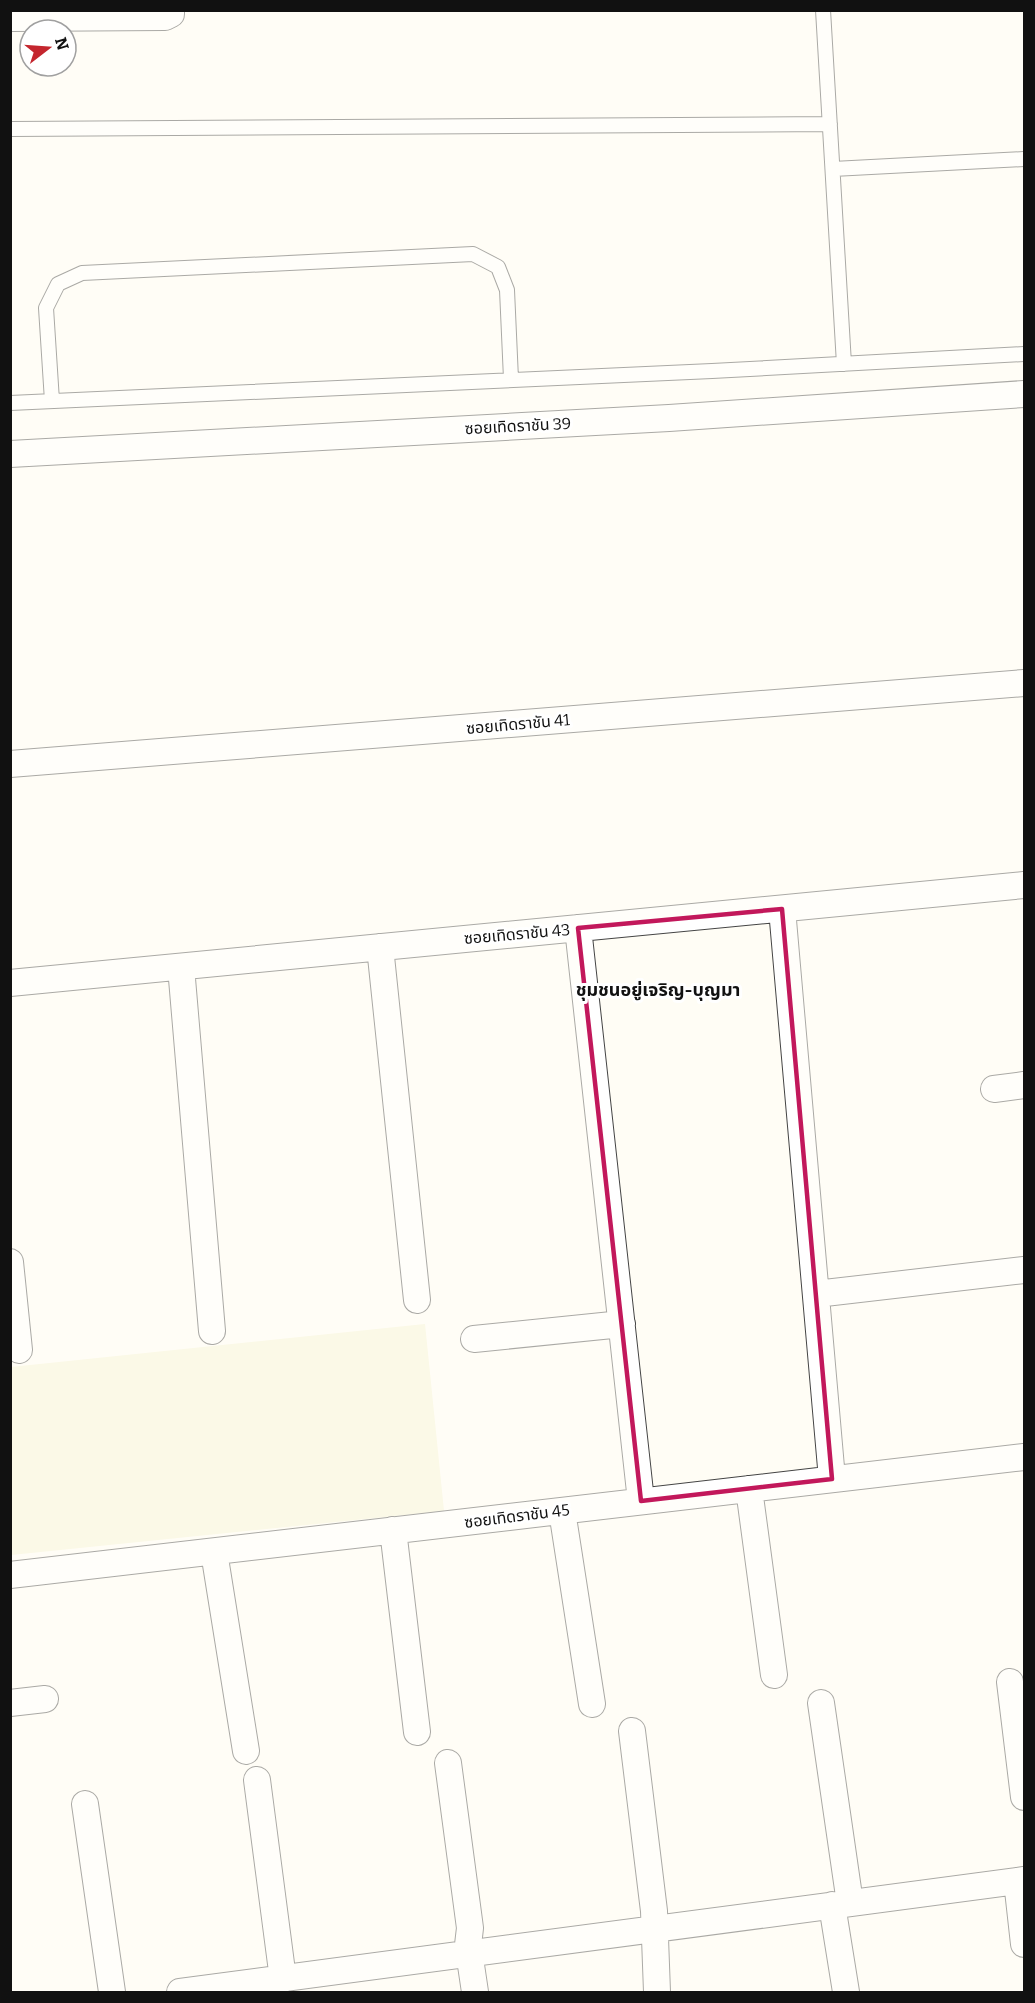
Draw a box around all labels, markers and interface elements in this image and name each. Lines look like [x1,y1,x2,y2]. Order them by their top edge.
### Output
north arrow [18,18,78,78]
text: N [51,35,73,52]
street label: ซอยเทิดราชัน 39 [464,414,572,438]
street label: ซอยเทิดราชัน 41 [465,710,571,738]
street label: ซอยเทิดราชัน 43 [463,920,571,948]
district label: ชุมชนอยู่เจริญ-บุญมา [576,979,740,1001]
street label: ซอยเทิดราชัน 45 [463,1500,571,1532]

